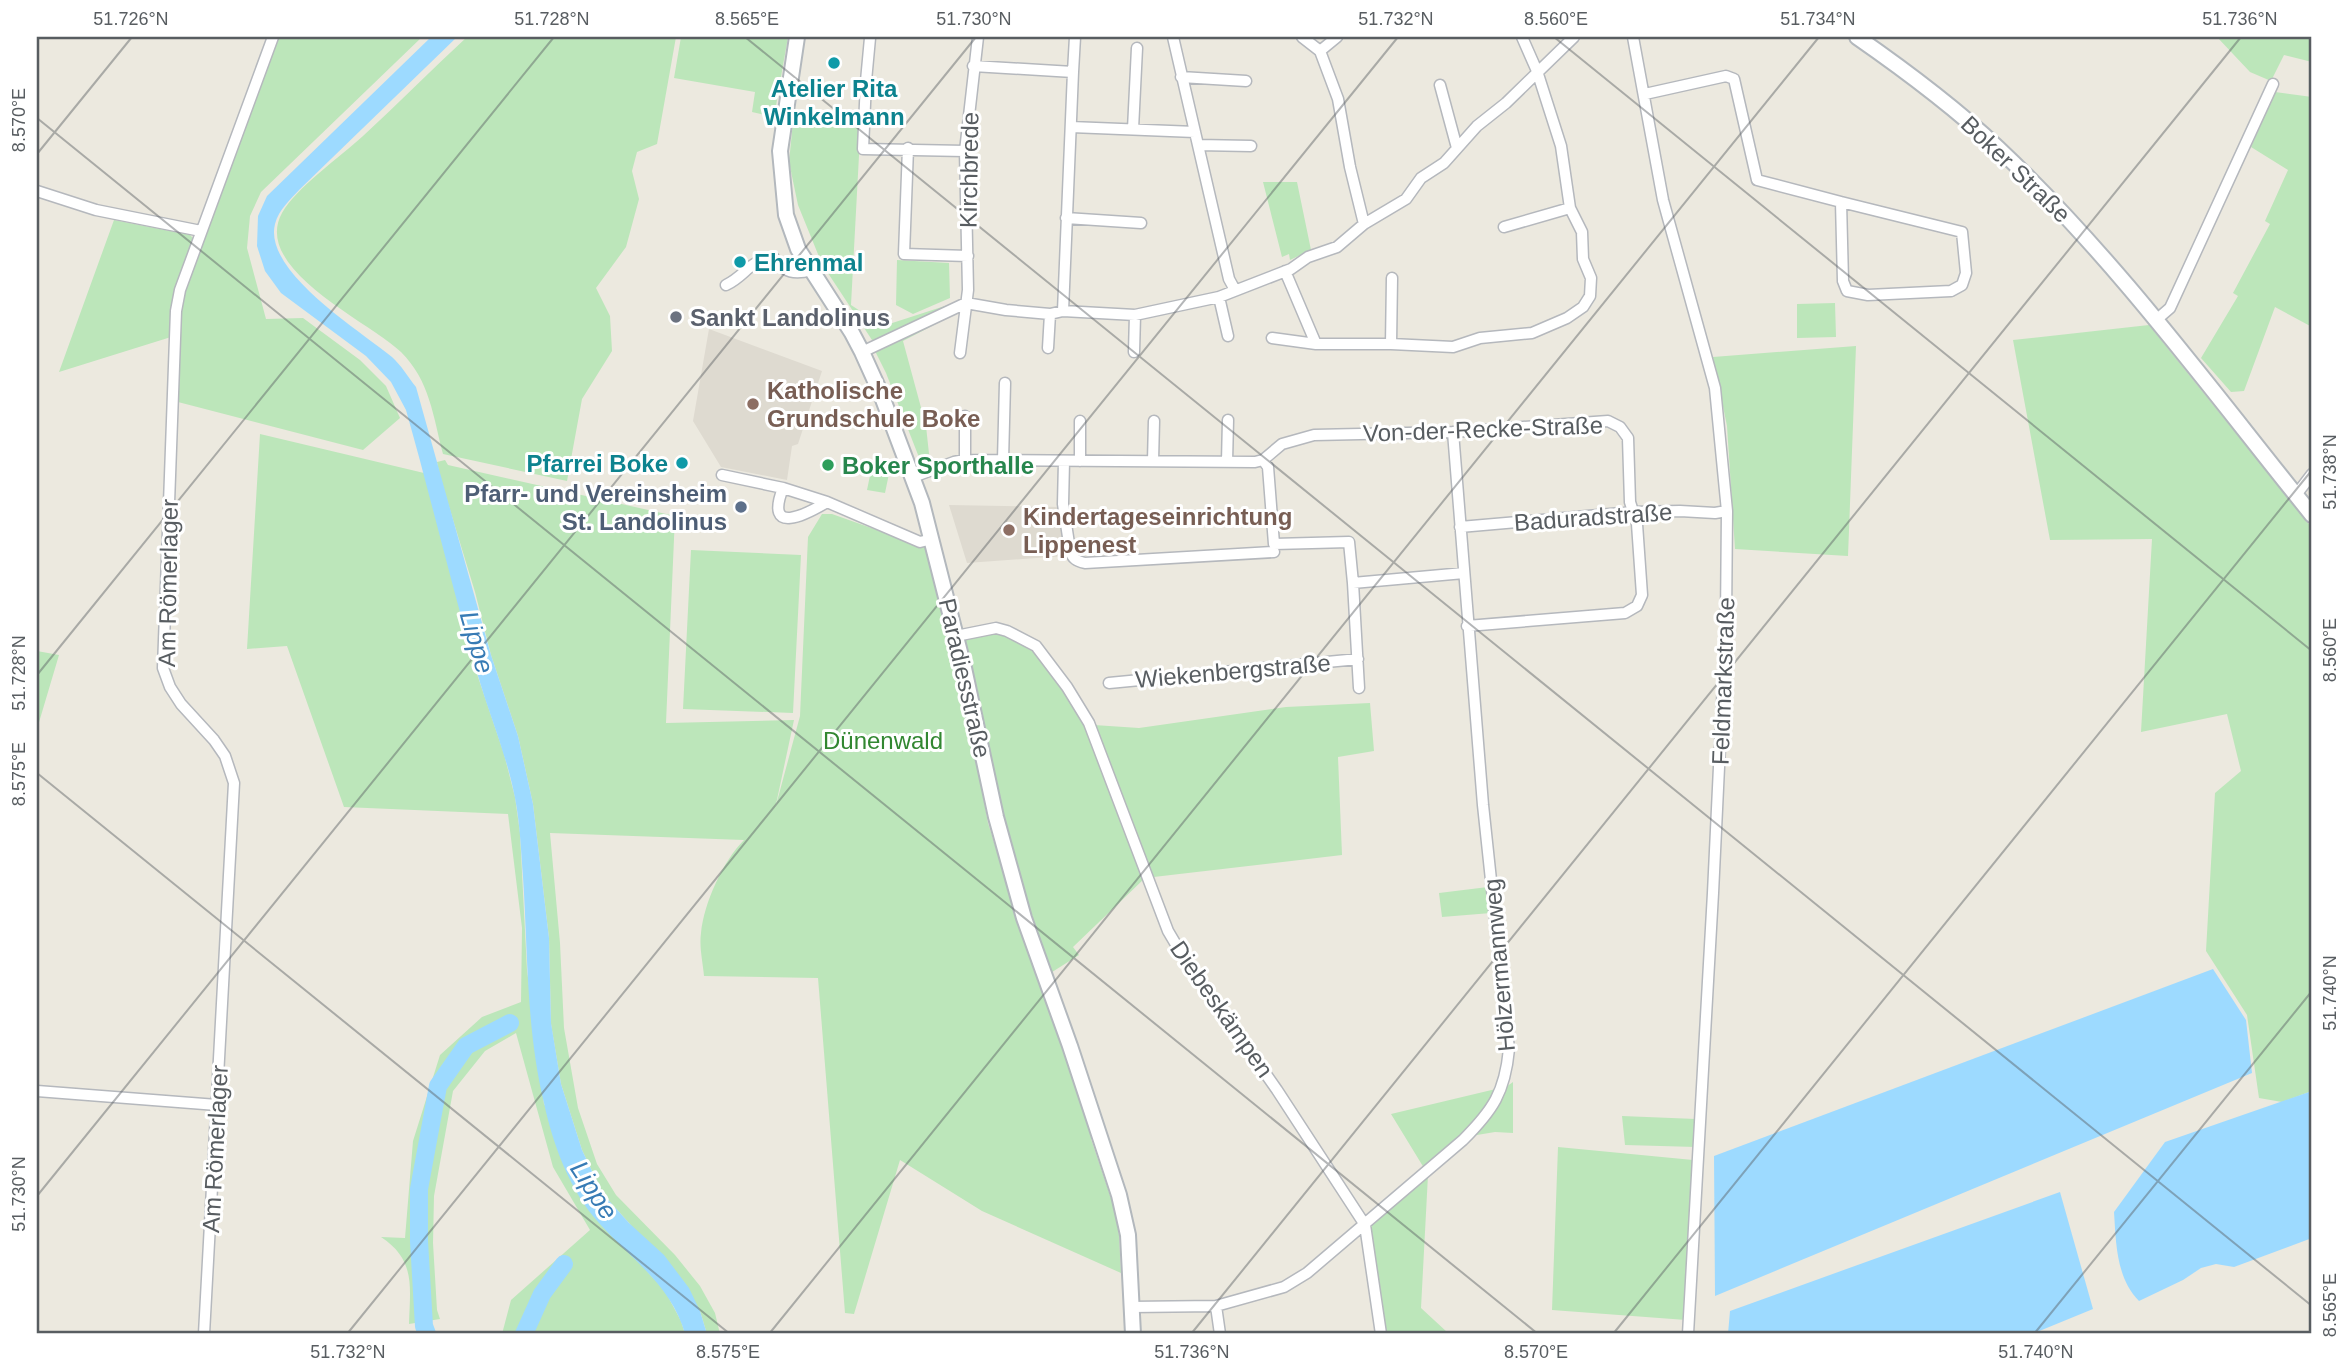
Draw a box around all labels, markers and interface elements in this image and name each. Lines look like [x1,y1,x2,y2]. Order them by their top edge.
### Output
text: 51.726°N [93,9,169,29]
text: 51.728°N [514,9,590,29]
text: 8.565°E [715,9,779,29]
text: 51.730°N [936,9,1012,29]
text: 51.732°N [1358,9,1434,29]
text: 8.560°E [1524,9,1588,29]
text: 51.734°N [1780,9,1856,29]
text: 51.736°N [2202,9,2278,29]
marker: Atelier Rita Winkelmann [826,55,842,71]
place label: Atelier Rita Winkelmann [763,75,905,130]
text: 8.570°E [9,88,29,152]
street label: Boker Straße [1956,110,2076,228]
street label: Kirchbrede [954,112,984,228]
place label: Ehrenmal [754,249,863,276]
marker: Ehrenmal [732,254,748,270]
place label: Sankt Landolinus [690,304,890,331]
marker: Sankt Landolinus [668,309,684,325]
place label: Katholische Grundschule Boke [767,377,980,432]
marker: Katholische Grundschule Boke [745,396,761,412]
street label: Von-der-Recke-Straße [1363,411,1603,447]
text: 51.738°N [2320,434,2340,510]
place label: Pfarrei Boke [527,450,668,477]
place label: Boker Sporthalle [842,452,1034,479]
marker: Pfarrei Boke [674,455,690,471]
marker: Boker Sporthalle [820,457,836,473]
place label: Pfarr- und Vereinsheim St. Landolinus [464,480,727,535]
street label: Baduradstraße [1513,498,1673,536]
street label: Am Römerlager [153,499,183,667]
marker: Pfarr- und Vereinsheim St. Landolinus [733,499,749,515]
place label: Kindertageseinrichtung Lippenest [1023,503,1292,558]
marker: Kindertageseinrichtung Lippenest [1001,522,1017,538]
street label: Paradiesstraße [934,596,996,760]
street label: Feldmarkstraße [1707,597,1739,765]
water label: Lippe [454,607,500,677]
text: 8.560°E [2320,618,2340,682]
text: 51.728°N [9,635,29,711]
street label: Wiekenbergstraße [1134,649,1332,693]
park label: Dünenwald [823,727,943,754]
text: 8.575°E [9,742,29,806]
street label: Hölzermannweg [1478,877,1520,1053]
street label: Diebeskämpen [1165,936,1279,1082]
text: 51.740°N [2320,955,2340,1031]
street label: Am Römerlager [197,1064,233,1234]
water label: Lippe [564,1155,624,1225]
text: 51.730°N [9,1156,29,1232]
text: 8.565°E [2320,1273,2340,1337]
text: 51.732°N [310,1342,386,1362]
text: 8.575°E [696,1342,760,1362]
text: 51.736°N [1154,1342,1230,1362]
text: 8.570°E [1504,1342,1568,1362]
text: 51.740°N [1998,1342,2074,1362]

